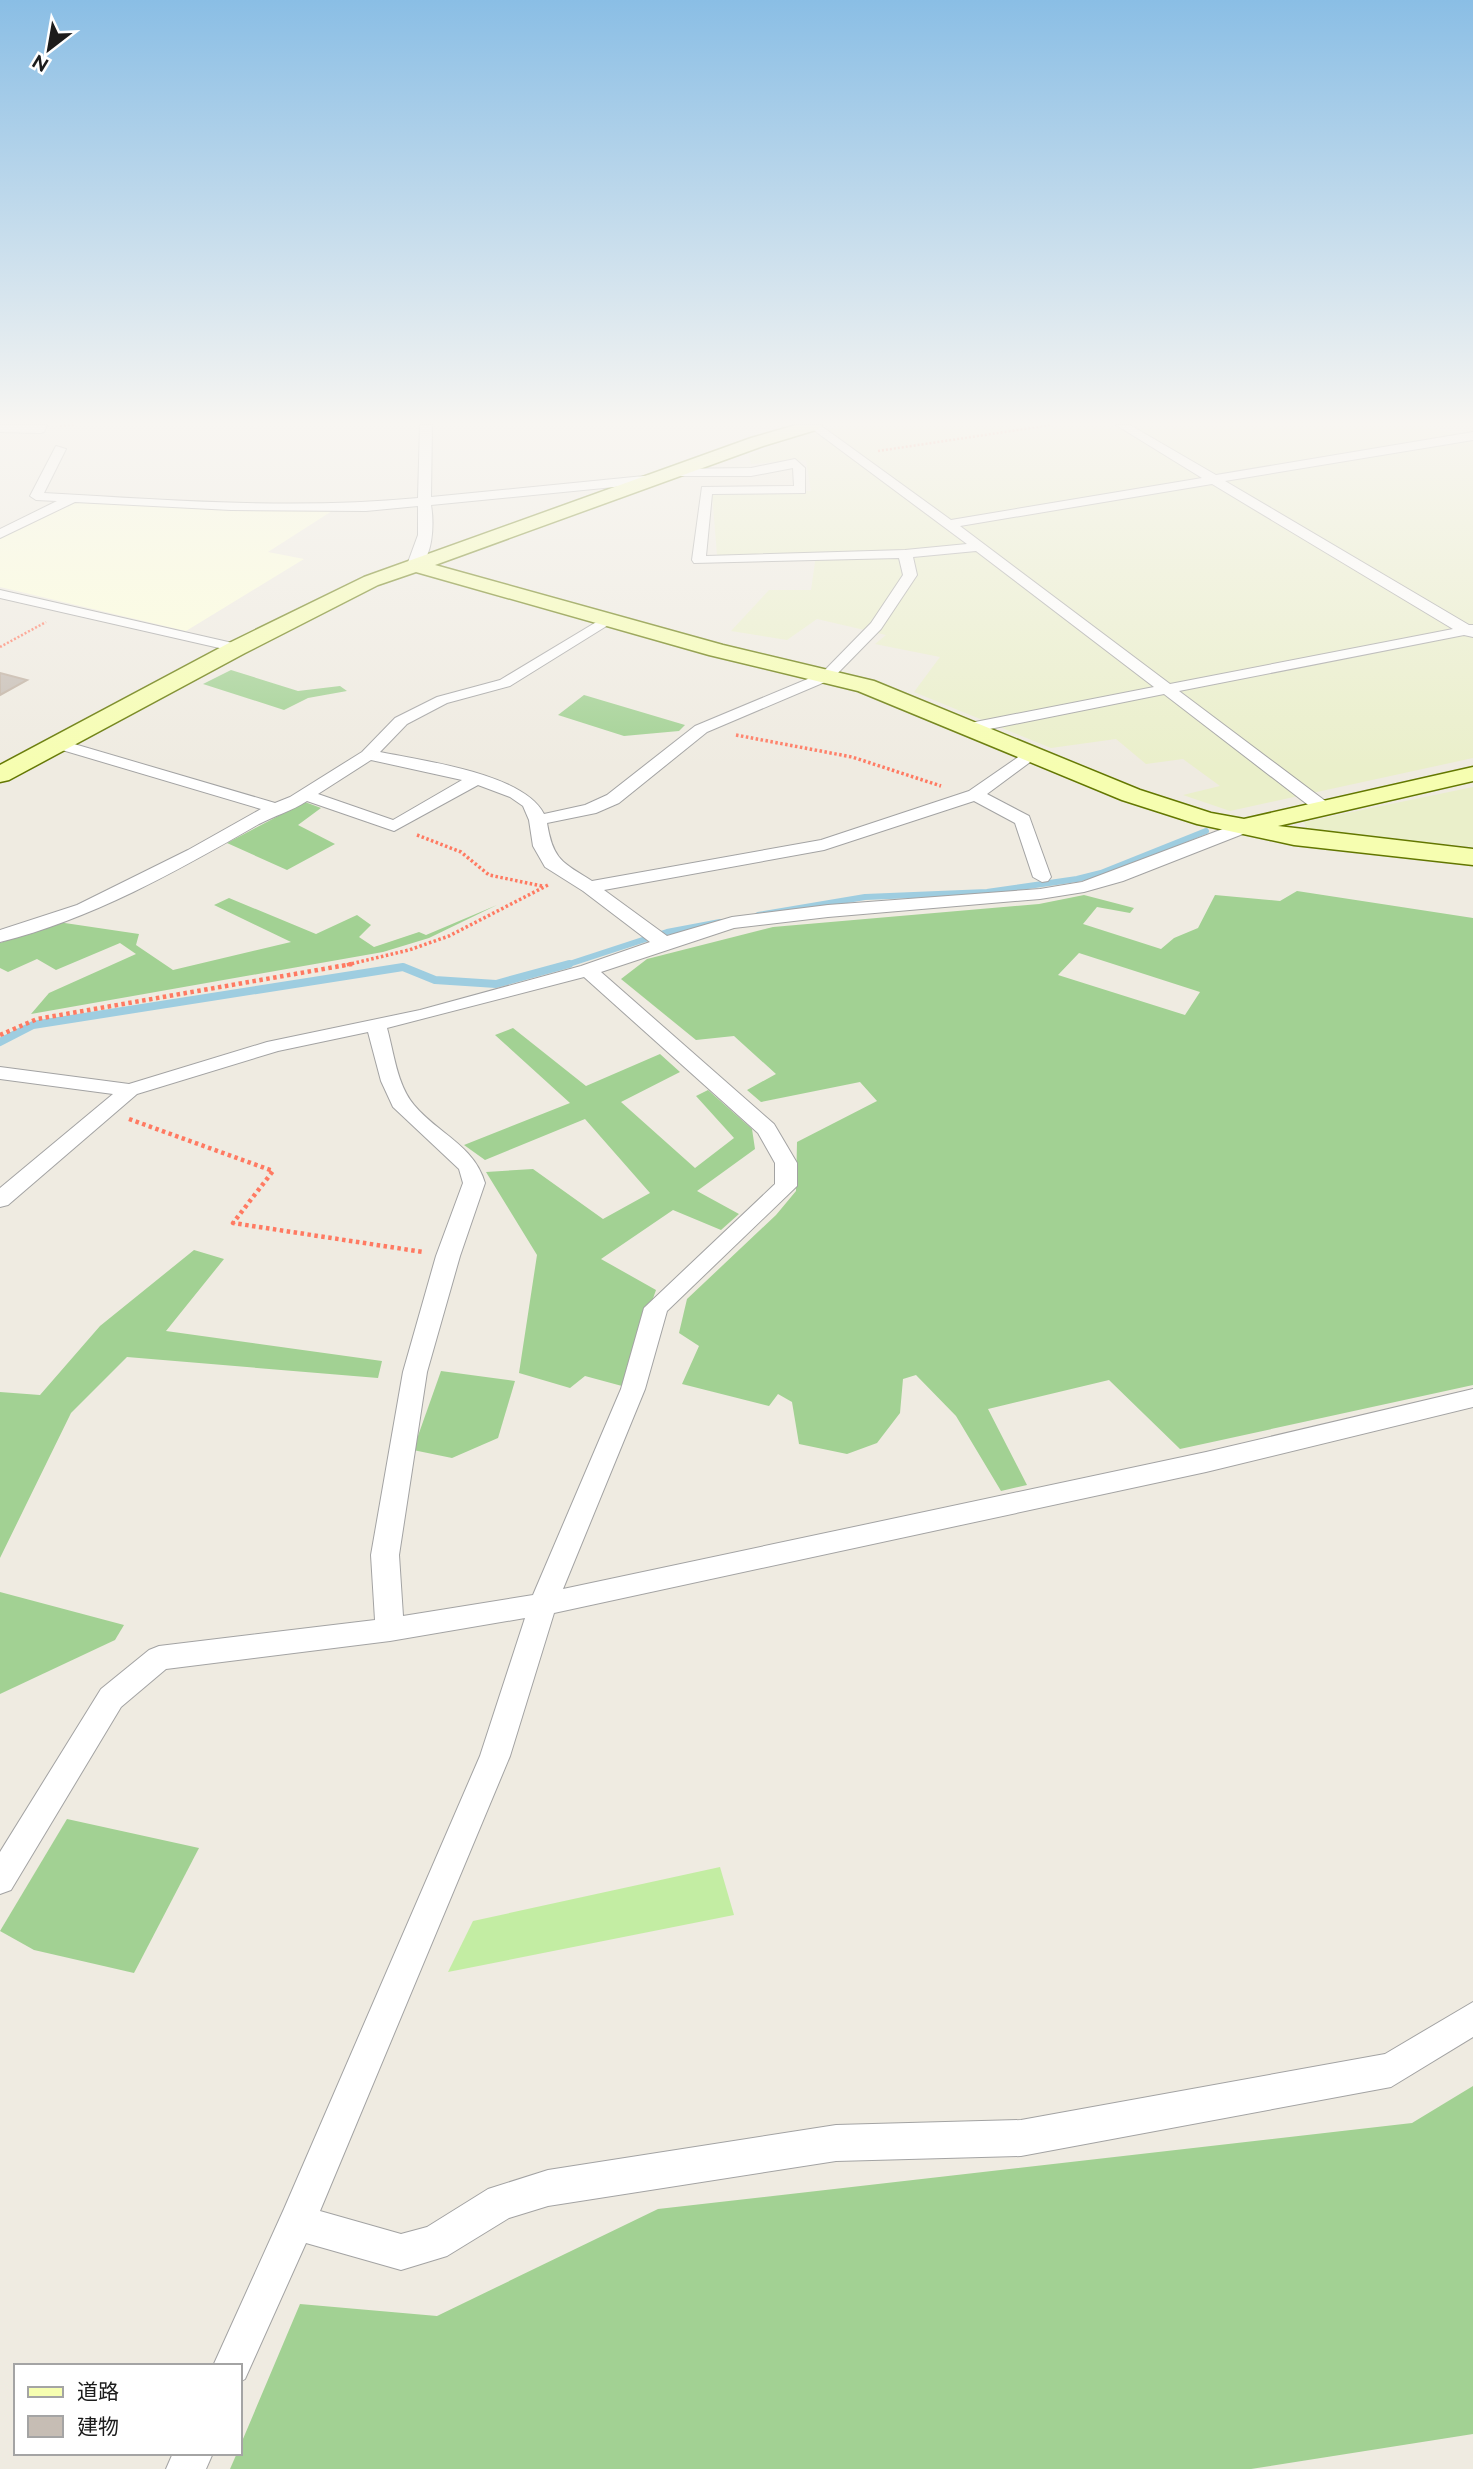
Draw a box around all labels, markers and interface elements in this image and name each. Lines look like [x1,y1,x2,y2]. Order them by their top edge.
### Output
north arrow [14,14,84,84]
text: N [28,50,52,77]
legend [14,2364,242,2455]
text: 道路 [77,2379,119,2404]
text: 建物 [77,2414,119,2439]

